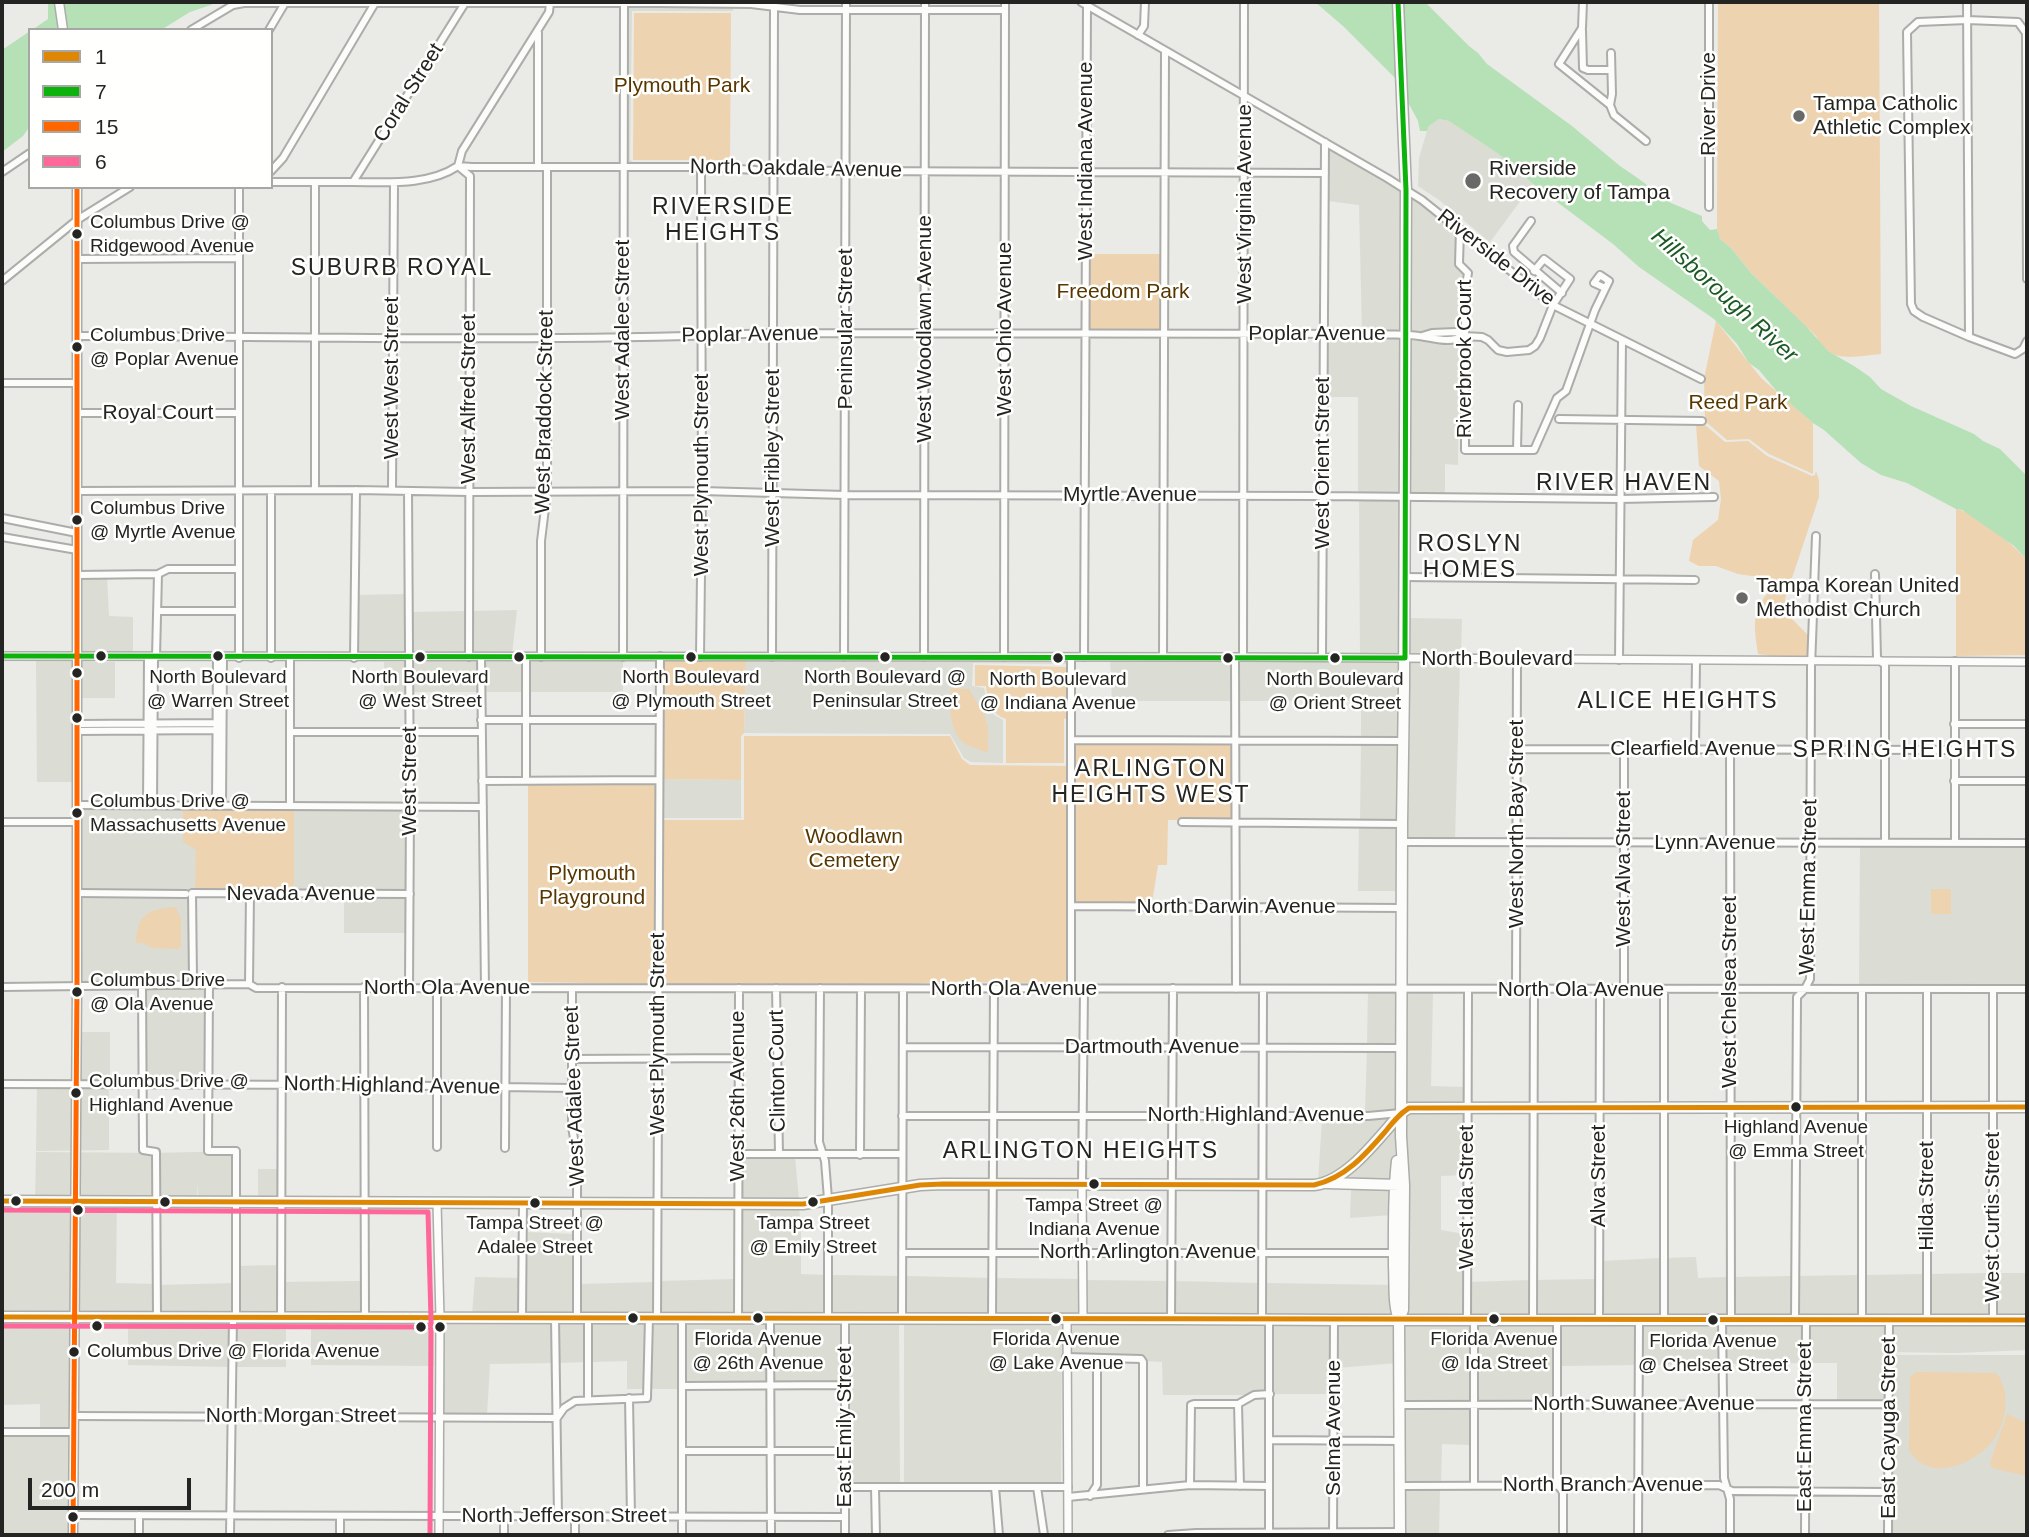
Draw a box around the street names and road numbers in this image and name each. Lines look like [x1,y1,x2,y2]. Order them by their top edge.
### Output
street label: Coral Street [369,39,449,147]
street label: River Drive [1696,52,1722,156]
street label: West Indiana Avenue [1073,62,1099,260]
street label: West Virginia Avenue [1232,104,1258,304]
street label: North Oakdale Avenue [690,155,902,183]
street label: Riverside Drive [1432,204,1560,312]
street label: West Woodlawn Avenue [912,215,938,443]
street label: West Adalee Street [610,240,636,420]
street label: West Ohio Avenue [992,242,1018,416]
street label: Peninsular Street [833,248,859,410]
street label: Riverbrook Court [1452,280,1478,438]
street label: West West Street [379,297,405,459]
street label: West Braddock Street [531,310,559,514]
street label: West Alfred Street [456,314,482,484]
street label: Poplar Avenue [681,321,819,349]
street label: Poplar Avenue [1248,321,1386,347]
street label: West Fribley Street [760,369,786,547]
street label: West Plymouth Street [689,374,715,576]
street label: West Orient Street [1310,377,1336,549]
street label: Royal Court [103,400,213,426]
street label: Myrtle Avenue [1063,482,1197,508]
street label: North Boulevard [1421,646,1573,672]
street label: West North Bay Street [1504,720,1530,928]
street label: West Street [397,726,423,836]
street label: Clearfield Avenue [1610,736,1776,762]
street label: West Alva Street [1611,791,1637,947]
street label: West Emma Street [1795,799,1823,975]
street label: Lynn Avenue [1654,830,1776,856]
street label: Nevada Avenue [226,881,376,907]
street label: North Darwin Avenue [1136,894,1336,920]
street label: West Chelsea Street [1717,896,1743,1088]
street label: West Plymouth Street [645,933,671,1135]
street label: North Ola Avenue [364,975,530,1001]
street label: North Ola Avenue [931,976,1097,1002]
street label: North Ola Avenue [1498,977,1664,1003]
street label: West Adalee Street [559,1005,591,1187]
street label: Clinton Court [764,1010,792,1132]
street label: West 26th Avenue [725,1011,751,1181]
street label: Dartmouth Avenue [1065,1034,1239,1060]
street label: North Highland Avenue [283,1072,501,1100]
street label: North Highland Avenue [1148,1102,1364,1128]
street label: West Ida Street [1454,1125,1480,1269]
street label: Alva Street [1586,1125,1612,1227]
street label: West Curtis Street [1980,1132,2006,1302]
street label: Hilda Street [1914,1141,1940,1251]
street label: North Arlington Avenue [1040,1239,1256,1265]
street label: East Cayuga Street [1876,1337,1902,1519]
street label: East Emma Street [1792,1342,1818,1512]
street label: East Emily Street [832,1346,858,1508]
street label: Selma Avenue [1321,1360,1347,1496]
street label: North Suwanee Avenue [1533,1391,1755,1417]
street label: North Morgan Street [206,1403,396,1429]
street label: North Branch Avenue [1503,1472,1703,1498]
street label: North Jefferson Street [461,1503,667,1529]

